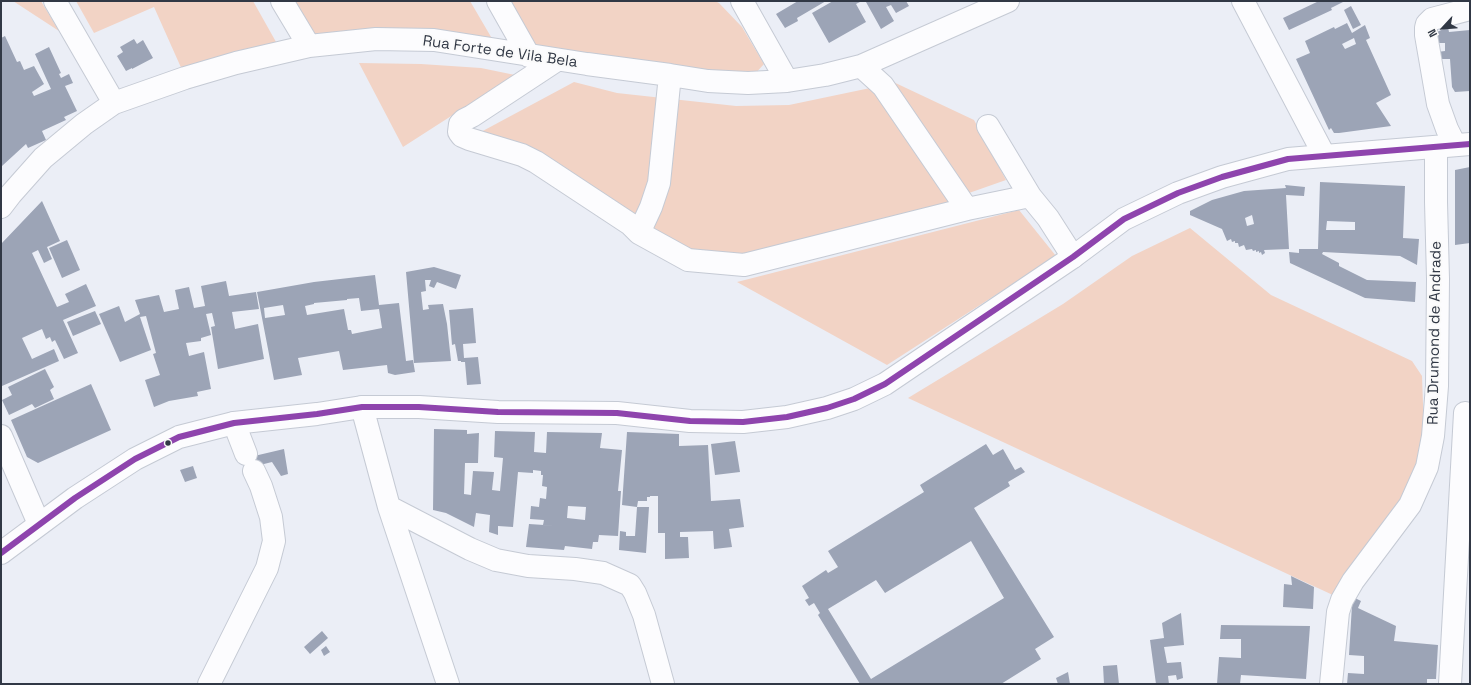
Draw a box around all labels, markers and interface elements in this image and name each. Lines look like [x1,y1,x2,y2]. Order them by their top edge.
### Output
north arrow [1423,8,1463,48]
text: N [1424,27,1440,40]
street label: Rua Forte de Vila Bela [421,32,579,72]
street label: Rua Drumond de Andrade [1424,241,1446,425]
unlabelled marker [163,438,173,448]

